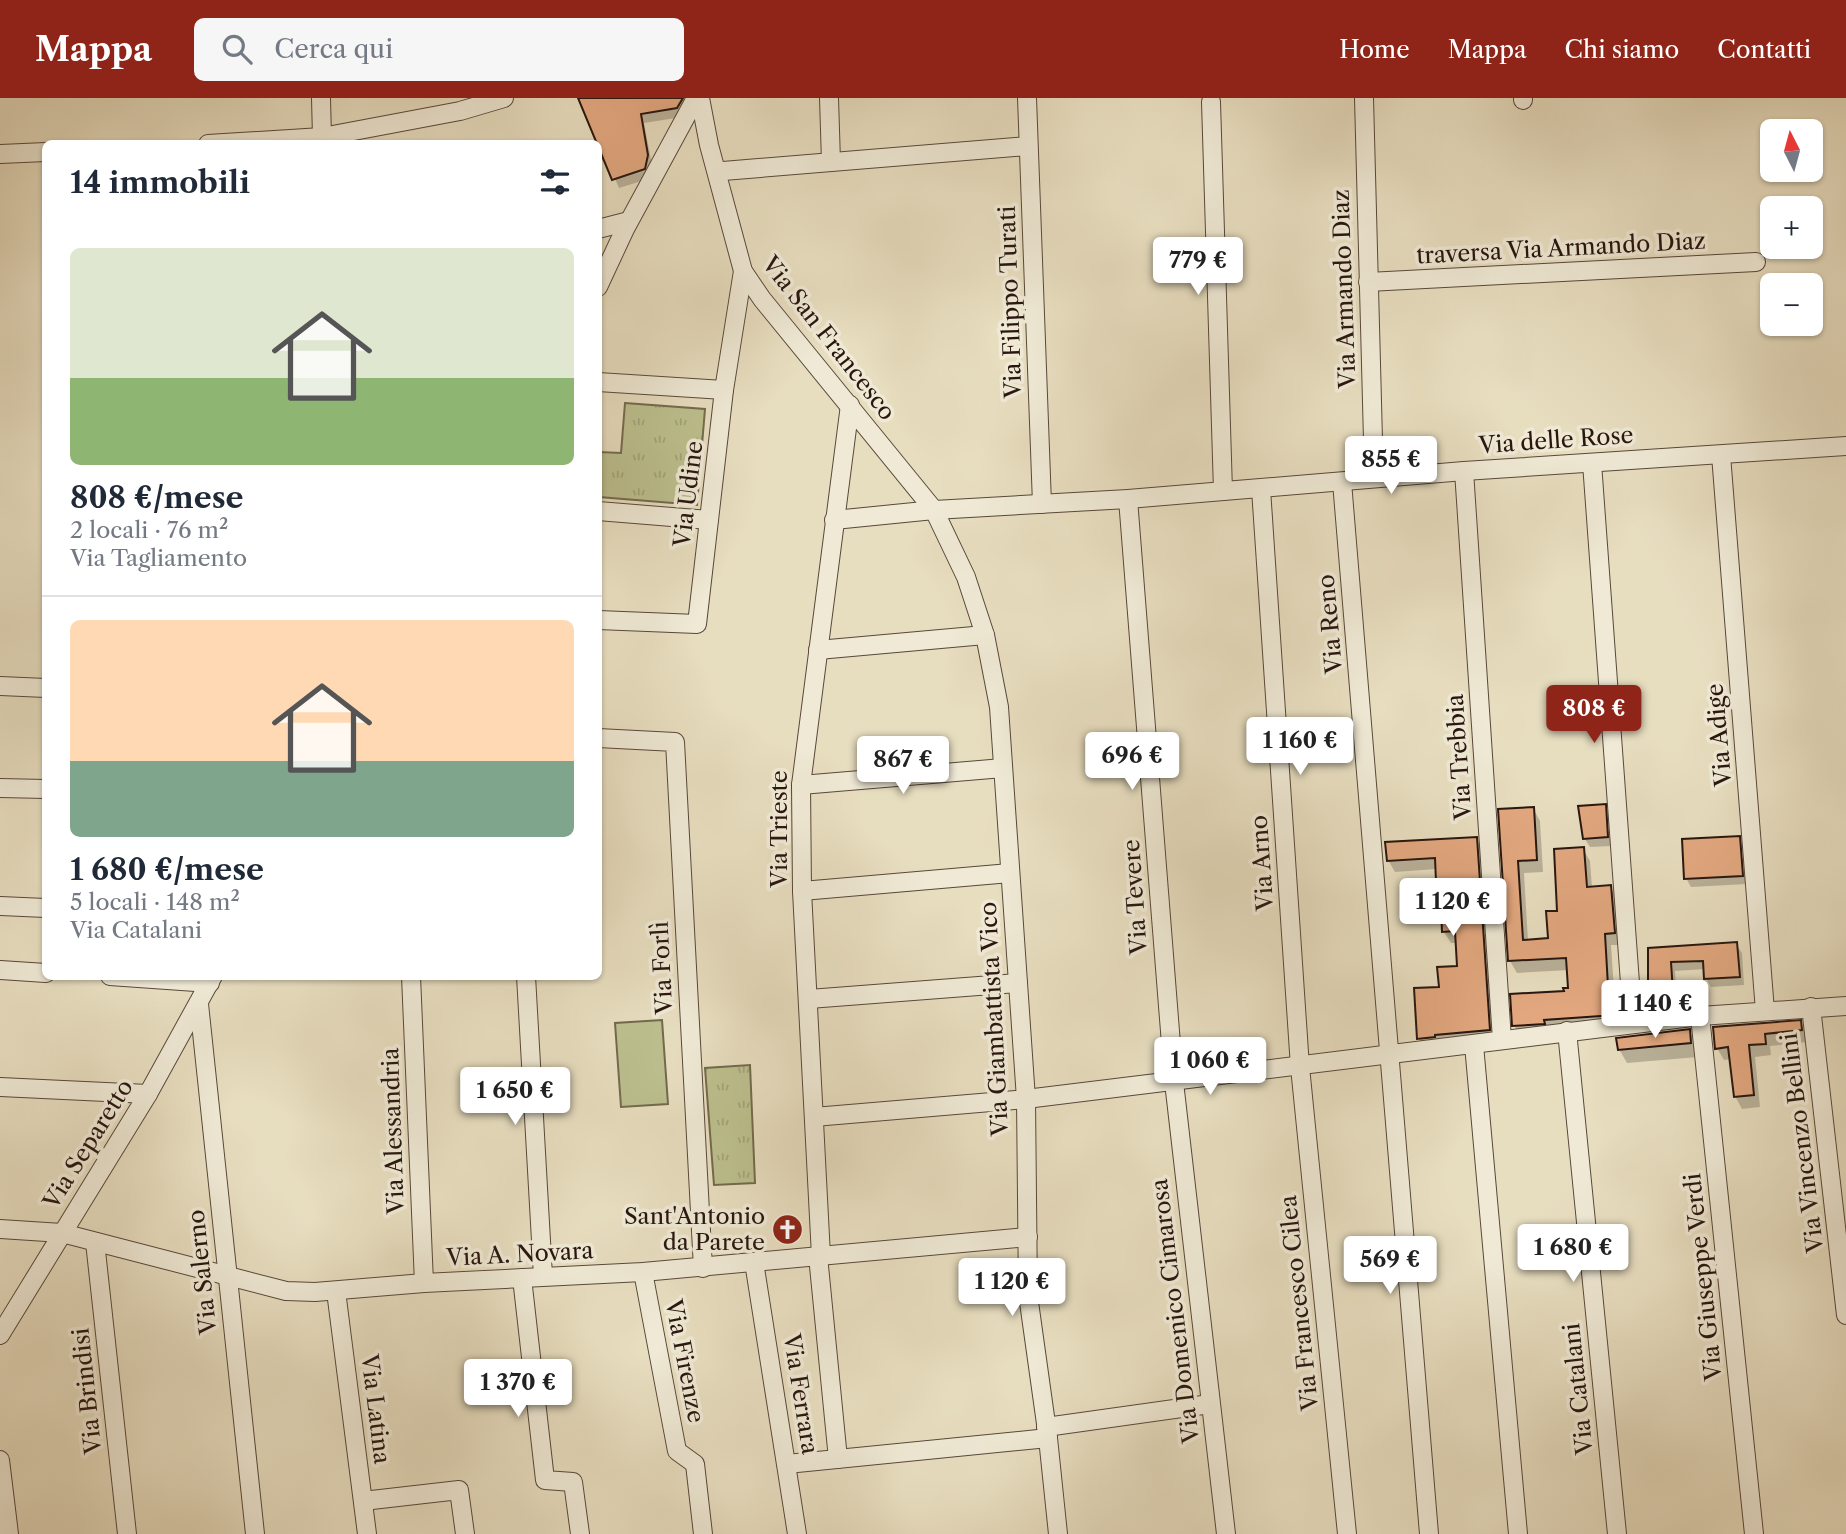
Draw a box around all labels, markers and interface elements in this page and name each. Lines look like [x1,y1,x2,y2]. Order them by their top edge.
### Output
search box [194,18,684,81]
text: Mappa [35,29,152,70]
icon: search [218,30,256,68]
text: Cerca qui [274,33,393,65]
text: Home [1339,35,1410,64]
text: Mappa [1448,35,1527,64]
text: Chi siamo [1565,35,1679,64]
text: Contatti [1717,35,1811,64]
north arrow [1760,119,1824,182]
map controls [1760,119,1823,336]
icon: filters [536,163,574,201]
text: 14 immobili [70,164,250,201]
street label: Via Armando Diaz [1327,189,1362,390]
button: + [1760,196,1823,259]
street label: Via Filippo Turati [993,205,1027,400]
street label: traversa Via Armando Diaz [1416,226,1706,270]
pin: 779 € [1149,238,1247,297]
text: 779 € [1169,246,1227,274]
street label: Via San Francesco [756,250,902,425]
button: − [1760,273,1823,336]
icon: home [259,293,385,419]
street label: Via delle Rose [1477,421,1634,459]
pin: 855 € [1342,436,1440,496]
street label: Via Udine [667,439,708,550]
text: 855 € [1361,445,1421,473]
text: 808 €/mese [70,479,244,516]
text: 2 locali · 76 m² [70,516,228,544]
text: Via Tagliamento [70,544,247,572]
street label: Via Reno [1312,573,1348,676]
icon: home [259,665,385,791]
street label: Via Adige [1701,682,1738,789]
pin: 808 € [1545,686,1643,745]
street label: Via Trebbia [1441,692,1477,822]
text: 808 € [1562,694,1626,722]
pin: 1 160 € [1235,718,1365,777]
text: 1 160 € [1262,726,1338,754]
pin: 696 € [1083,732,1181,792]
pin: 867 € [854,736,952,796]
text: 696 € [1101,741,1163,769]
text: 867 € [873,745,933,773]
street label: Via Trieste [765,770,793,889]
street label: Via Arno [1245,814,1279,913]
street label: Via Tevere [1117,838,1153,957]
text: 1 680 €/mese [70,851,264,888]
pin: 1 120 € [1388,878,1518,938]
text: 1 120 € [1415,887,1491,915]
text: 5 locali · 148 m² [70,888,240,916]
street label: Via Giambattista Vico [974,901,1014,1138]
text: Via Catalani [70,916,202,944]
street label: Via Forlì [646,921,678,1016]
pin: 1 140 € [1590,981,1720,1040]
text: 1 140 € [1617,989,1693,1017]
street label: Via Vincenzo Bellini [1775,1032,1829,1255]
pin: 1 060 € [1145,1038,1275,1097]
street label: Via Alessandria [376,1046,410,1216]
text: 1 060 € [1170,1046,1250,1074]
pin: 1 650 € [450,1068,580,1127]
street label: Via Separetto [37,1074,139,1215]
text: 1 650 € [476,1076,554,1104]
street label: Via Giuseppe Verdi [1678,1172,1728,1383]
street label: Via Domenico Cimarosa [1145,1176,1205,1446]
street label: Via Francesco Cilea [1274,1193,1324,1413]
place label: Sant'Antonio da Parete [624,1202,765,1256]
street label: Via Salerno [182,1208,223,1337]
church icon: Sant'Antonio da Parete [771,1212,805,1246]
pin: 1 680 € [1508,1224,1638,1284]
text: 1 680 € [1533,1233,1613,1261]
street label: Via A. Novara [445,1236,595,1272]
pin: 569 € [1341,1236,1439,1296]
text: 569 € [1360,1245,1420,1273]
pin: 1 120 € [947,1258,1077,1318]
text: 1 120 € [974,1267,1050,1295]
street label: Via Firenze [659,1296,711,1425]
street label: Via Catalani [1557,1322,1599,1457]
street label: Via Brindisi [66,1327,108,1456]
street label: Via Ferrara [778,1331,824,1457]
street label: Via Latina [355,1351,397,1466]
pin: 1 370 € [453,1360,583,1419]
text: 1 370 € [480,1368,556,1396]

